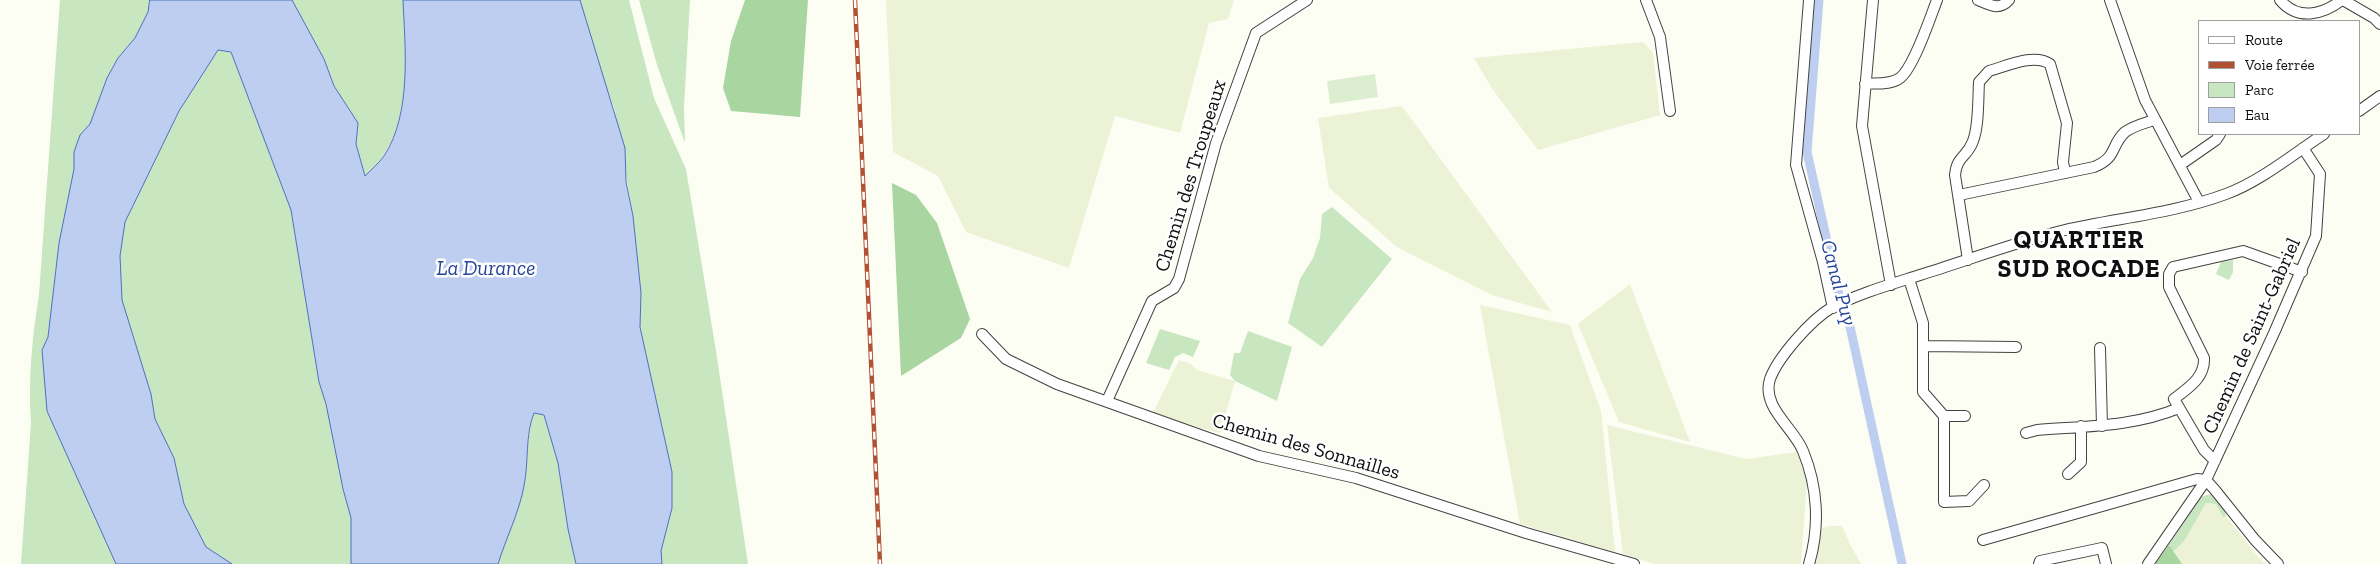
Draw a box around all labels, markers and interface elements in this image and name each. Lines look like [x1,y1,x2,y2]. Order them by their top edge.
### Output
legend [2198,20,2360,135]
text: Route [2245,31,2283,49]
text: Voie ferrée [2245,56,2315,74]
street label: Chemin des Troupeaux [1150,77,1232,275]
text: Parc [2245,81,2274,99]
text: Eau [2245,106,2269,124]
district label: QUARTIER SUD ROCADE [1996,226,2162,285]
street label: Chemin de Saint-Gabriel [2198,234,2306,438]
water label: Canal Puy [1815,237,1861,329]
water label: La Durance [437,256,535,282]
street label: Chemin des Sonnailles [1209,409,1403,485]

